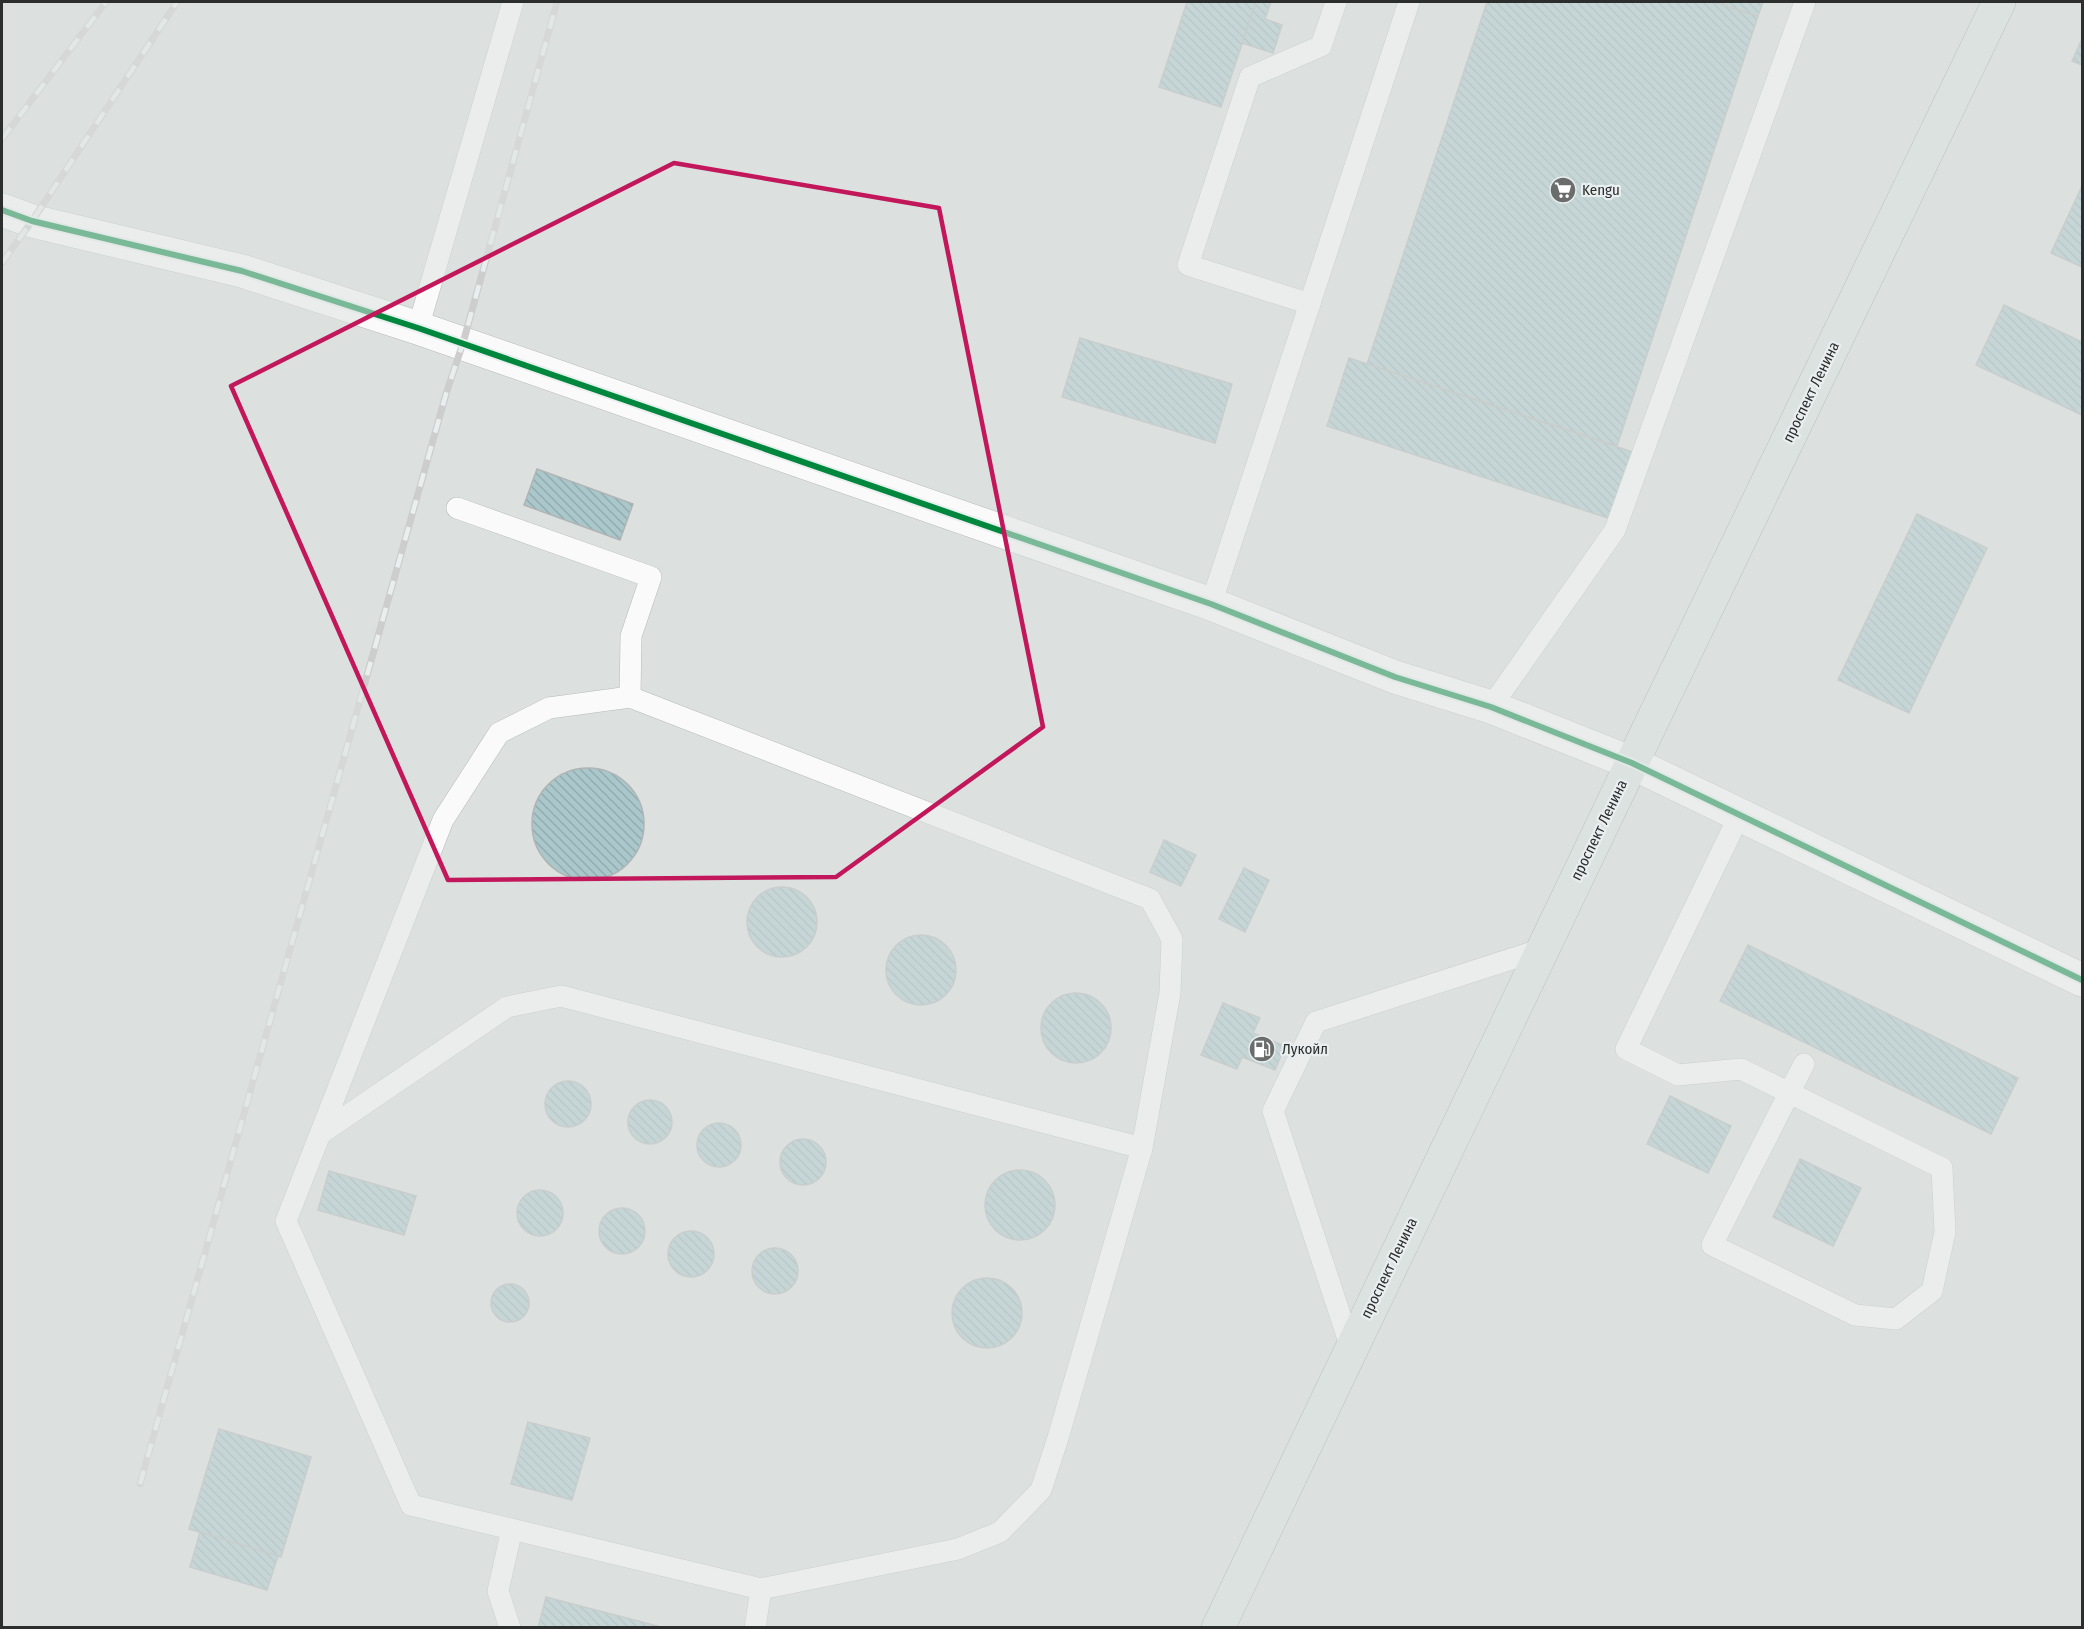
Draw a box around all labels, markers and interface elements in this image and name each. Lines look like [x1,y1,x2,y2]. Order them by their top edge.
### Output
supermarket icon: Kengu [1548,175,1578,205]
place label: Kengu [1582,181,1620,199]
street label: проспект Ленина [1779,339,1843,445]
street label: проспект Ленина [1567,777,1631,883]
fuel station icon: Лукойл [1247,1034,1277,1064]
place label: Лукойл [1282,1040,1328,1058]
street label: проспект Ленина [1357,1215,1421,1321]

